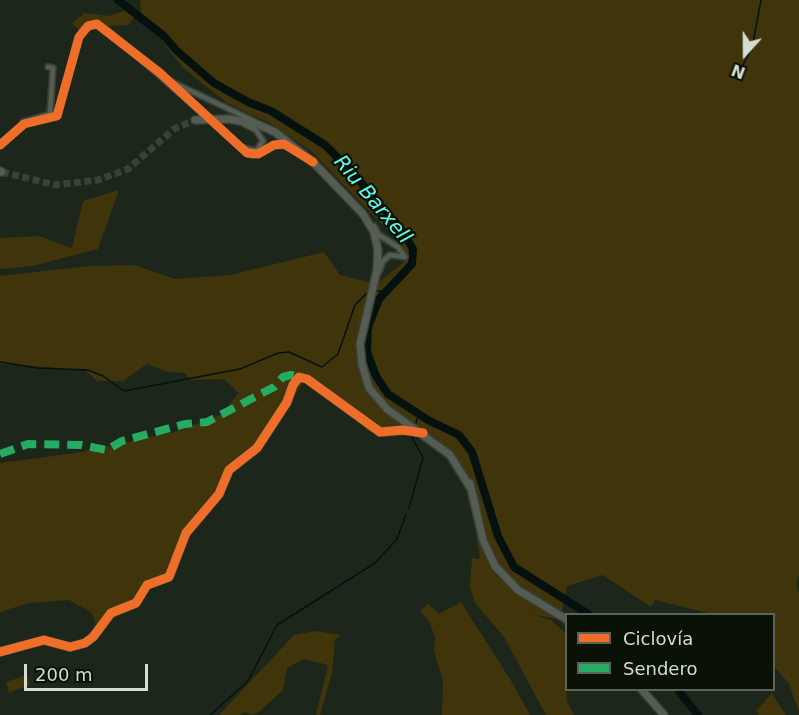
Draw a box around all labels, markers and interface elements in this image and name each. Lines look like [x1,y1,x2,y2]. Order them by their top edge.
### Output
north arrow [715,24,775,84]
text: N [729,60,748,83]
water label: Riu Barxell [328,151,416,249]
legend [565,613,775,691]
text: Ciclovía [623,628,693,649]
scale bar [27,652,152,690]
text: Sendero [623,658,697,679]
text: 200 m [35,664,93,685]

